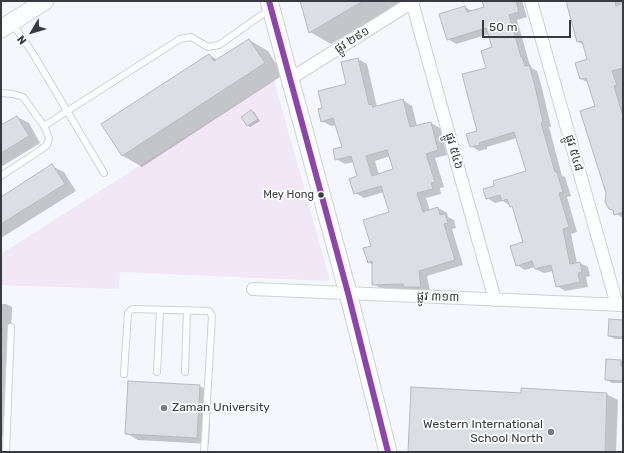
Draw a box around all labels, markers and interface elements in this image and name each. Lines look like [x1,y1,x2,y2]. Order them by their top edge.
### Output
north arrow [12,12,52,52]
scale bar [484,12,573,38]
text: 50 m [489,20,517,34]
street label: ផ្លូវ ២៩១ [332,24,372,56]
text: N [15,33,30,47]
street label: ផ្លូវ ៥៤៦ [442,131,466,171]
street label: ផ្លូវ ៥៤៨ [562,133,586,173]
place label: Mey Hong [263,188,314,202]
marker: Mey Hong [316,190,326,200]
street label: ផ្លូវ ៣១៣ [416,289,460,305]
place label: Zaman University [172,401,270,415]
marker: Zaman University [159,403,169,413]
place label: Western International School North [423,418,543,446]
marker: Western International School North [546,427,556,437]

